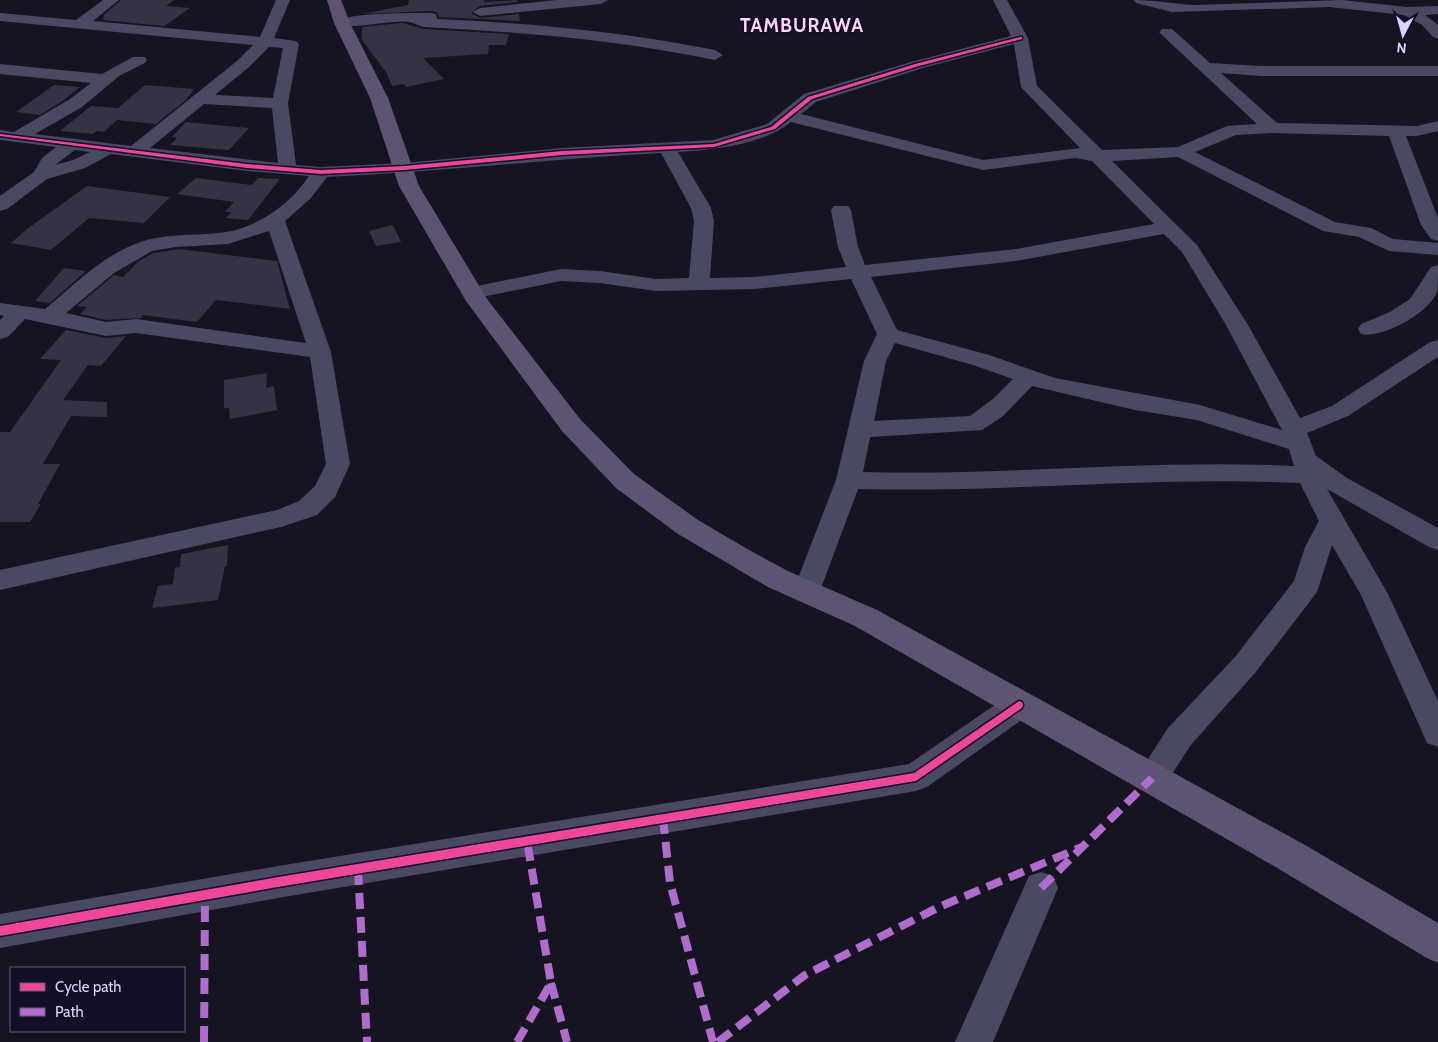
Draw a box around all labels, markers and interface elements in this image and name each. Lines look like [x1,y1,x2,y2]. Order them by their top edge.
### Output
north arrow [1378,10,1428,60]
district label: TAMBURAWA [740,14,864,37]
text: N [1396,38,1408,57]
legend [10,967,185,1032]
text: Cycle path [55,978,121,996]
text: Path [55,1003,84,1021]

